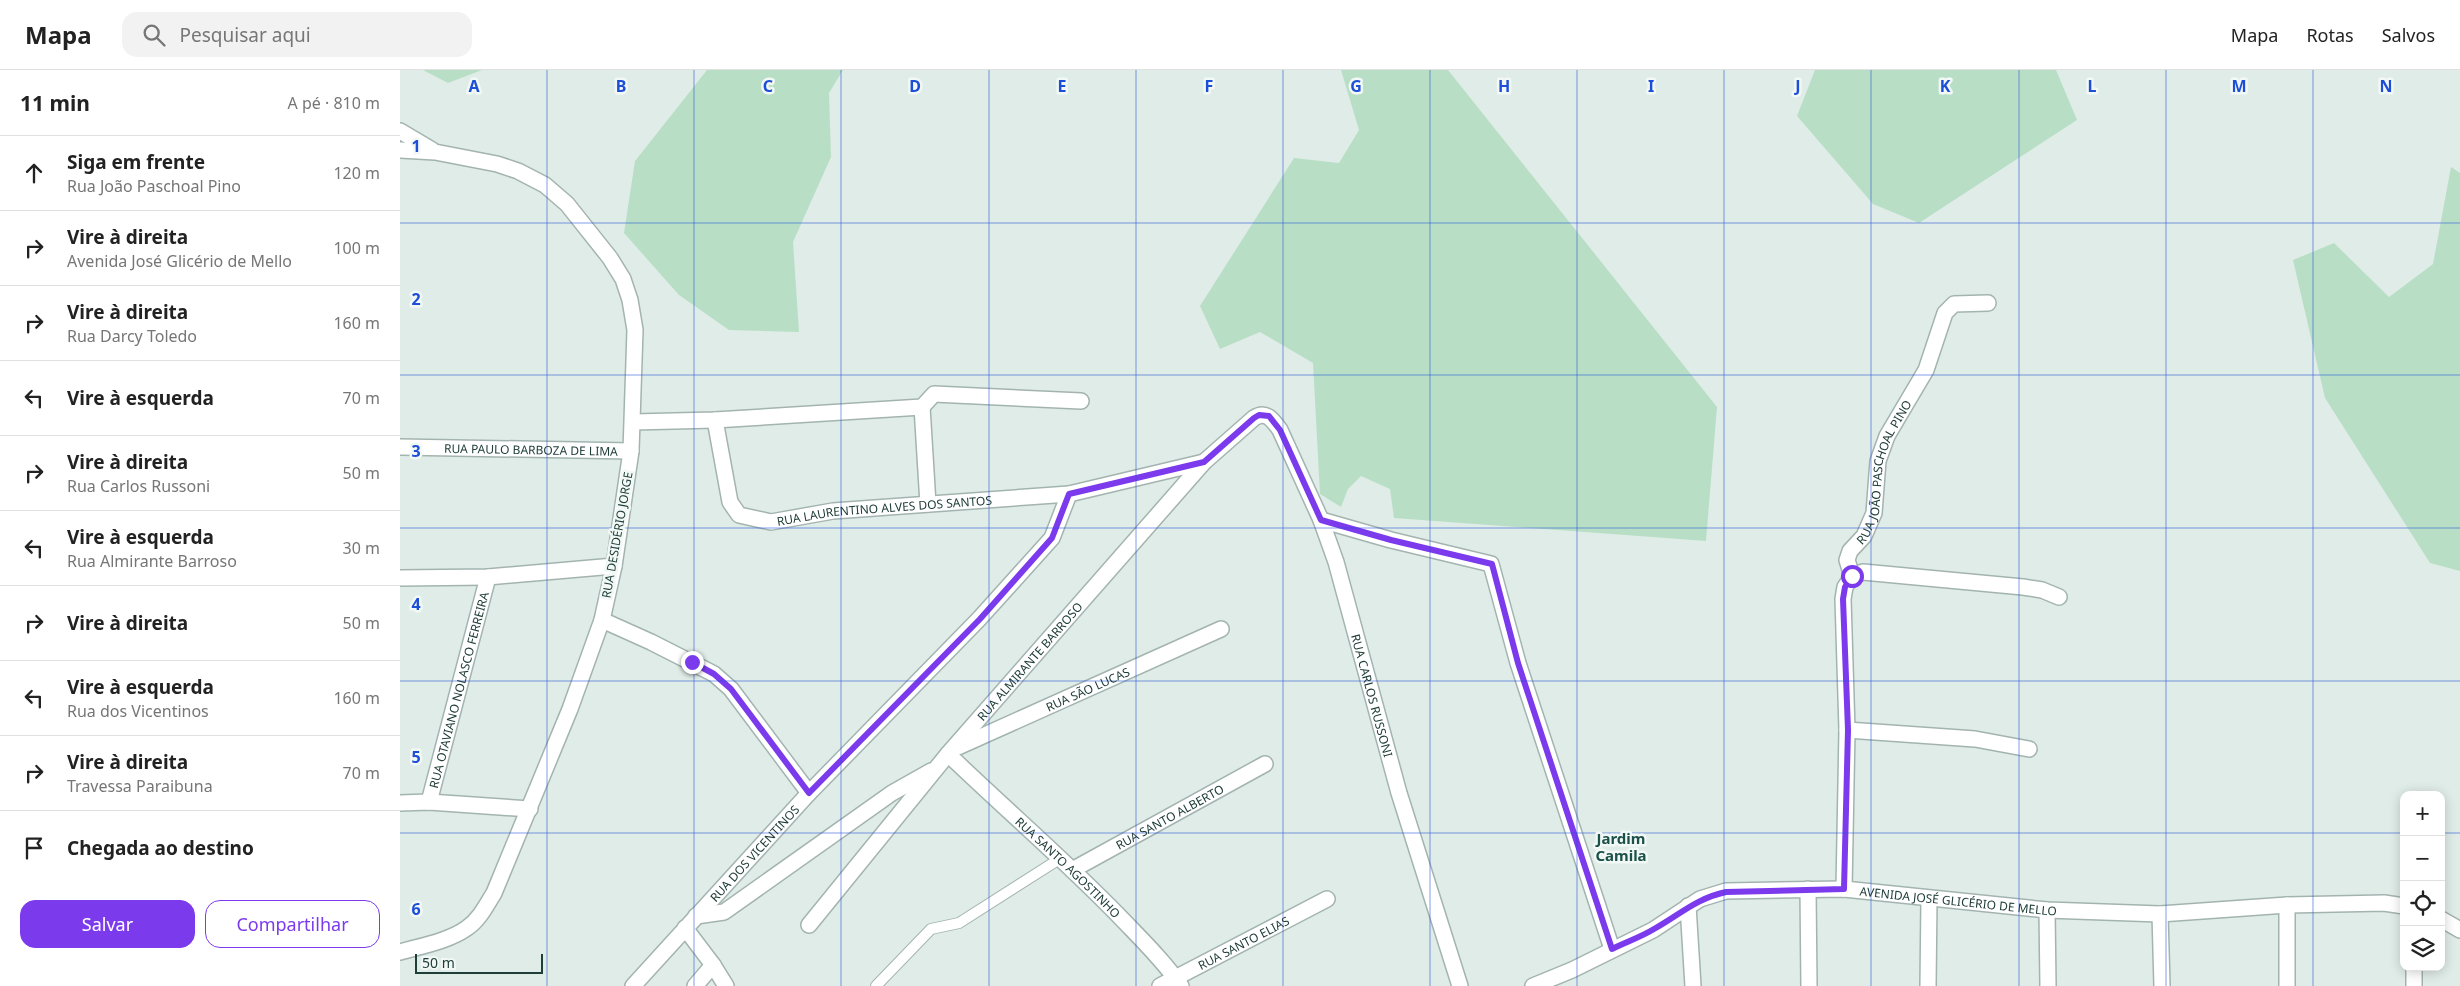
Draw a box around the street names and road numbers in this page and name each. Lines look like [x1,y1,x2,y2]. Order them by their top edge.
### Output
street label: RUA JOÃO PASCHOAL PINO [1852,397,1915,548]
street label: RUA PAULO BARBOZA DE LIMA [444,439,618,459]
street label: RUA DESIDÉRIO JORGE [598,471,636,599]
street label: RUA LAURENTINO ALVES DOS SANTOS [775,491,993,529]
street label: RUA OTAVIANO NOLASCO FERREIRA [425,590,492,790]
street label: RUA ALMIRANTE BARROSO [973,598,1086,724]
street label: RUA CARLOS RUSSONI [1348,632,1397,759]
street label: RUA SÃO LUCAS [1043,662,1133,715]
street label: RUA SANTO ALBERTO [1112,780,1227,853]
street label: RUA DOS VICENTINOS [706,801,803,905]
street label: RUA SANTO AGOSTINHO [1012,813,1125,921]
street label: AVENIDA JOSÉ GLICÉRIO DE MELLO [1859,882,2057,919]
street label: RUA SANTO ELIAS [1195,912,1292,973]

